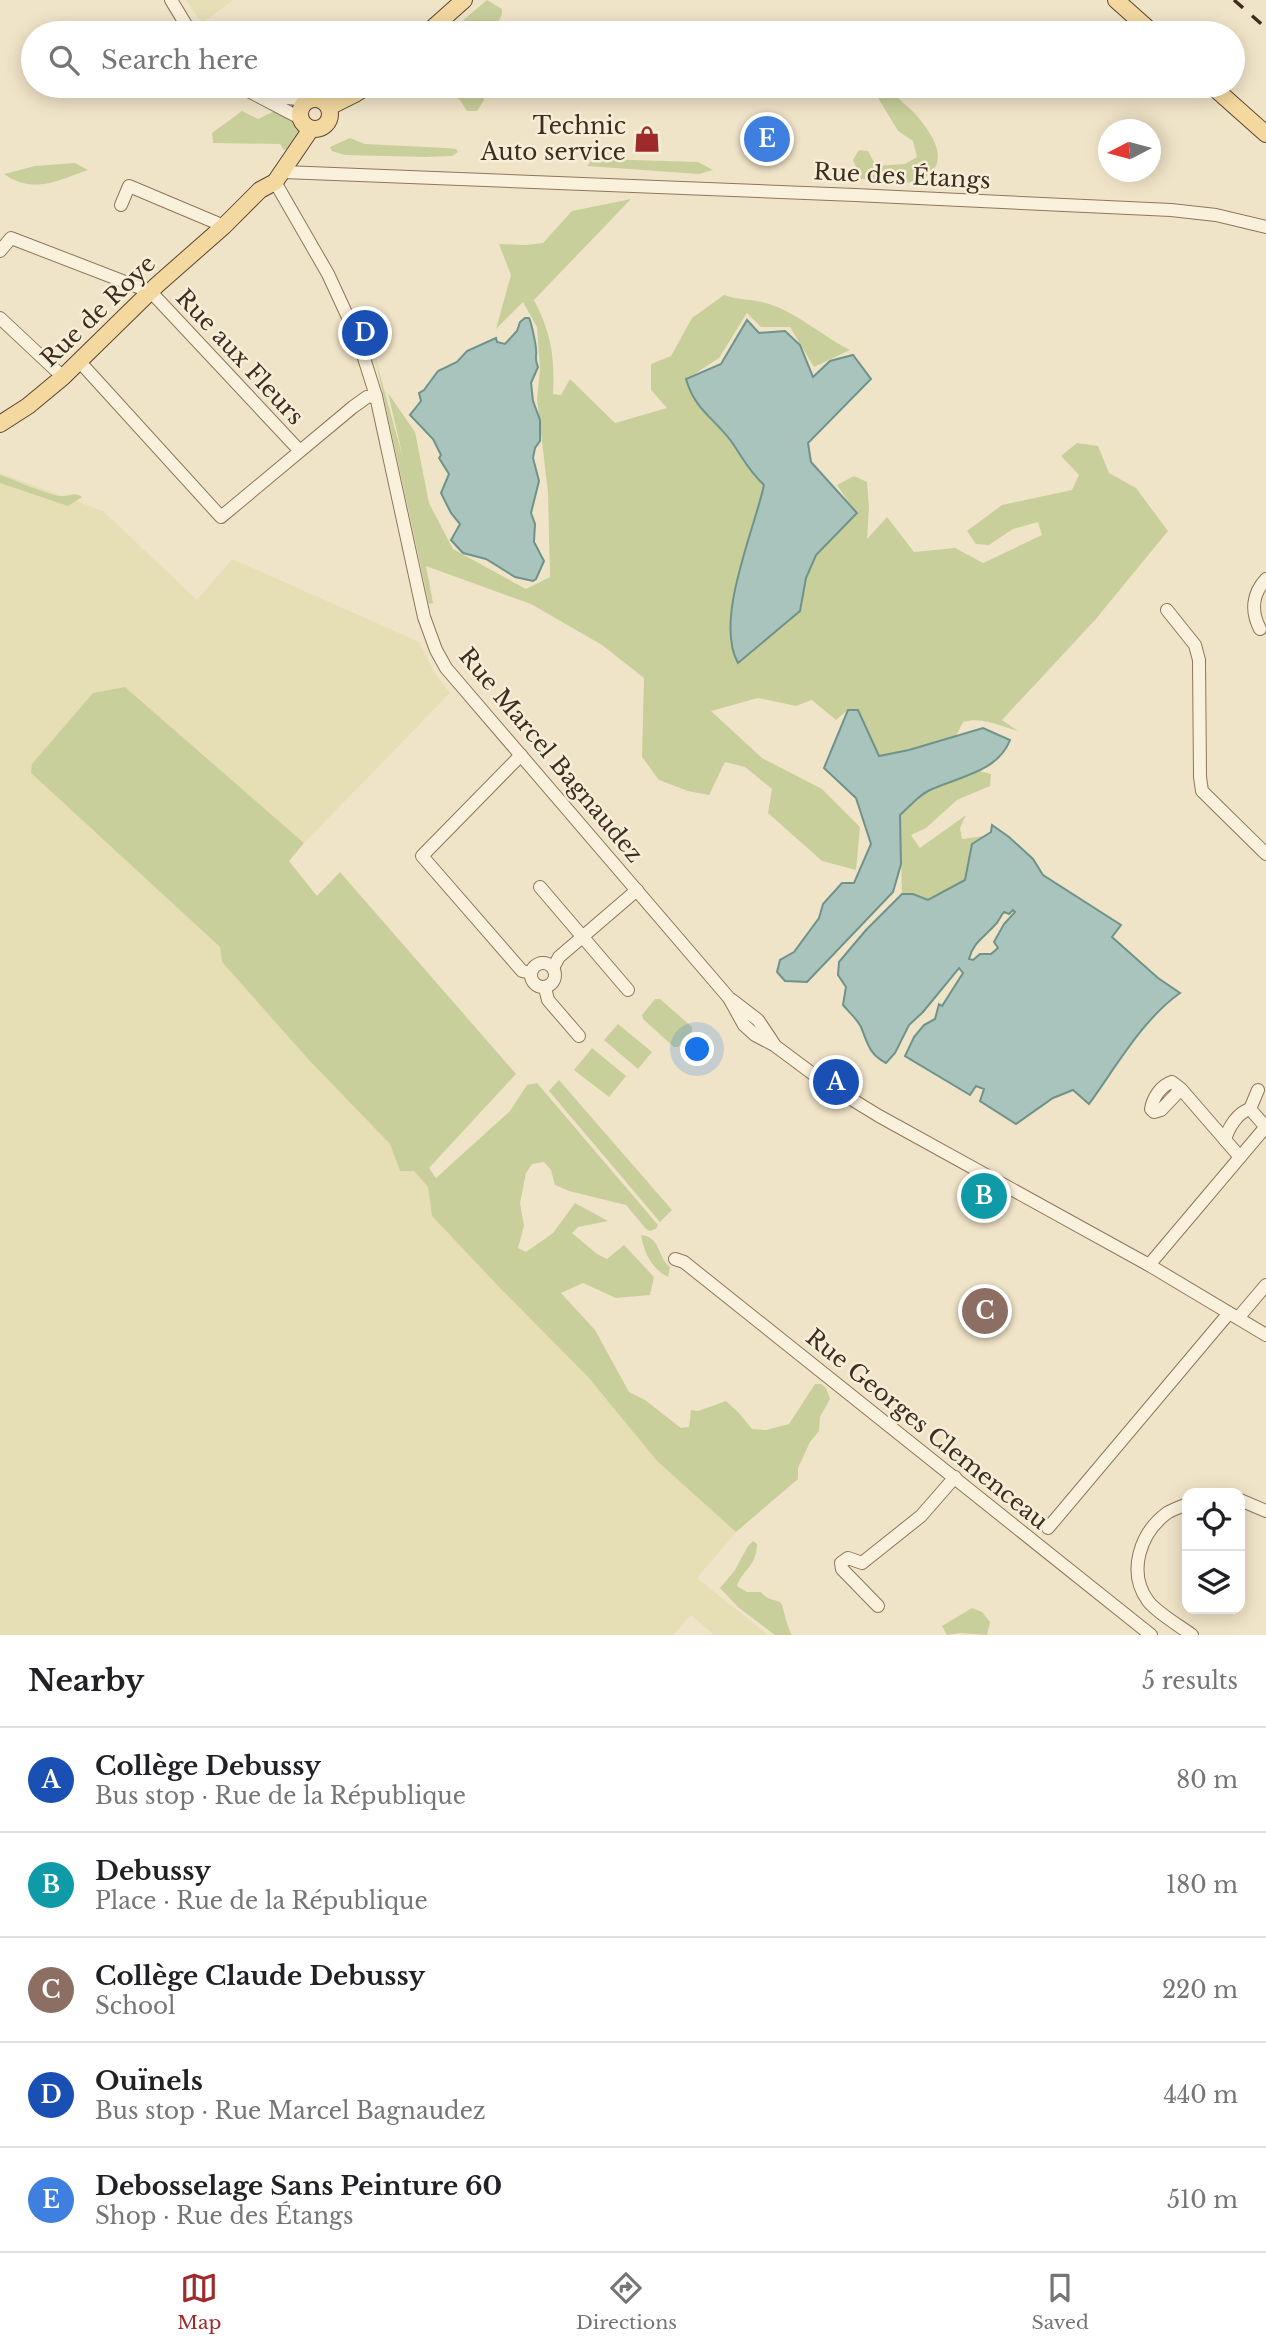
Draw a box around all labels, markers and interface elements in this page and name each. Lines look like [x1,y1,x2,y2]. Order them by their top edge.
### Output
search box [21,21,1245,98]
icon: search [45,41,83,79]
text: Search here [101,44,258,76]
place label: Technic Auto service [480,112,626,166]
pin: E [744,113,790,165]
north arrow [1098,119,1161,182]
shop icon: Technic Auto service [632,124,662,154]
street label: Rue des Étangs [813,156,991,195]
street label: Rue de Roye [35,249,161,373]
street label: Rue aux Fleurs [170,284,310,430]
pin: D [342,307,388,359]
street label: Rue Marcel Bagnaudez [453,642,649,868]
your location [680,1032,714,1066]
pin: A [813,1056,859,1108]
pin: B [961,1170,1007,1222]
pin: C [962,1285,1008,1337]
street label: Rue Georges Clemenceau [801,1323,1053,1535]
map controls [1182,1488,1245,1614]
button: locate [1182,1488,1245,1551]
button: layers [1182,1551,1245,1614]
text: Nearby [28,1662,144,1699]
text: 5 results [1142,1667,1238,1695]
text: Collège Debussy [95,1750,321,1782]
text: A [42,1766,60,1794]
text: 80 m [1176,1766,1238,1794]
text: Bus stop · Rue de la République [95,1782,466,1810]
text: Debussy [95,1855,211,1887]
text: B [42,1871,60,1899]
text: 180 m [1166,1871,1238,1899]
text: Place · Rue de la République [95,1887,428,1915]
text: Collège Claude Debussy [95,1960,425,1992]
text: C [42,1976,60,2004]
text: 220 m [1162,1976,1238,2004]
text: School [95,1992,176,2020]
text: Ouïnels [95,2065,203,2097]
text: D [40,2081,62,2109]
text: 440 m [1163,2081,1238,2109]
text: Bus stop · Rue Marcel Bagnaudez [95,2097,486,2125]
text: Debosselage Sans Peinture 60 [95,2170,502,2202]
text: E [42,2186,60,2214]
text: 510 m [1167,2186,1238,2214]
text: Shop · Rue des Étangs [95,2202,353,2230]
tab: Map [177,2269,221,2334]
tab: Directions [576,2269,677,2334]
tab: Saved [1031,2269,1089,2334]

